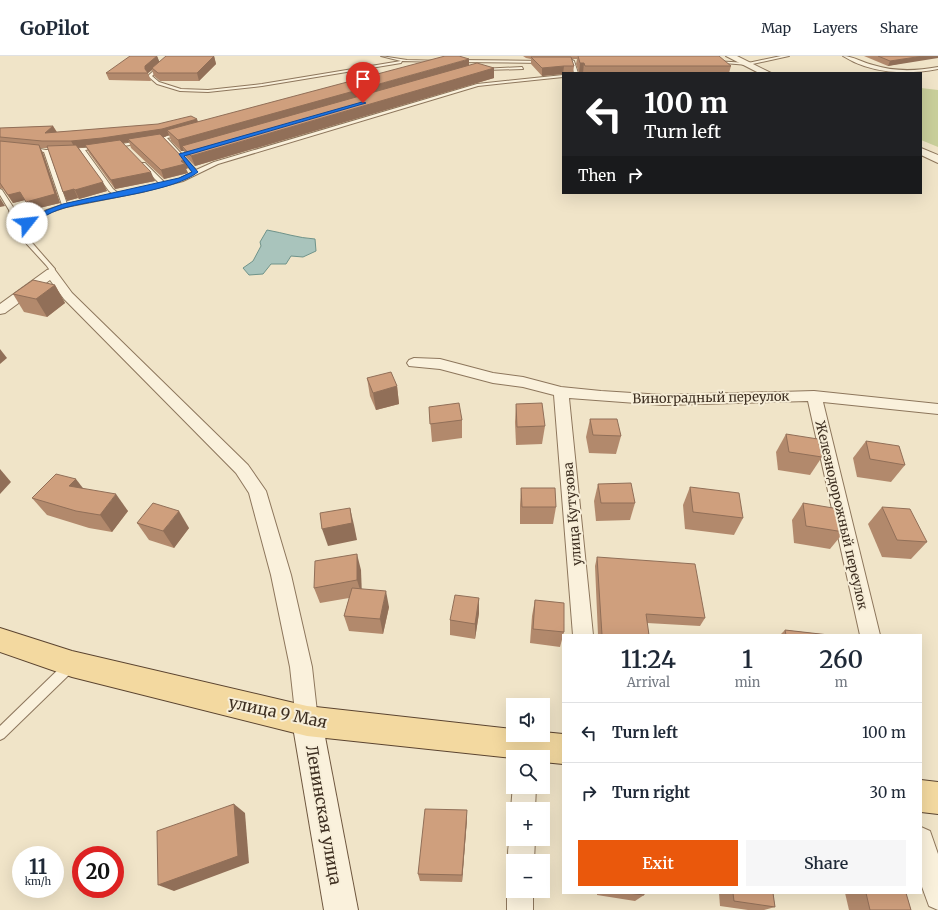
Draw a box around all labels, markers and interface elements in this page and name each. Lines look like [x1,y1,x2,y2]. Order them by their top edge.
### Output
text: GoPilot [20,16,89,40]
text: Map [761,19,791,37]
text: Layers [813,19,858,37]
text: Share [880,19,918,37]
pin [346,62,380,103]
icon: arrive [352,68,374,90]
text: 100 m [644,85,728,121]
icon: left [578,88,630,140]
text: Turn left [644,120,721,143]
icon: right [624,164,646,186]
text: Then [578,166,616,185]
position arrow [6,202,48,244]
street label: Виноградный переулок [632,388,790,407]
street label: Железнодорожный переулок [811,419,872,612]
street label: улица Кутузова [560,462,585,566]
text: 11:24 [621,644,676,675]
text: 1 [742,644,753,675]
text: 260 [819,644,863,675]
text: Arrival [627,674,670,691]
text: min [735,674,760,691]
text: m [835,674,848,691]
street label: улица 9 Мая [227,692,329,732]
map controls [506,698,550,898]
button: sound [506,698,550,742]
icon: left [578,722,600,744]
text: Turn left [612,723,678,742]
text: 100 m [862,723,906,742]
street label: Ленинская улица [302,743,346,887]
button: search [506,750,550,794]
icon: right [578,782,600,804]
text: Turn right [612,783,690,802]
text: 30 m [869,783,906,802]
button: + [506,802,550,846]
button: Exit [578,840,738,886]
button: Share [746,840,906,886]
speed limit sign: 20 [72,846,124,898]
text: 11 [29,854,47,879]
button: − [506,854,550,898]
text: km/h [25,875,51,888]

